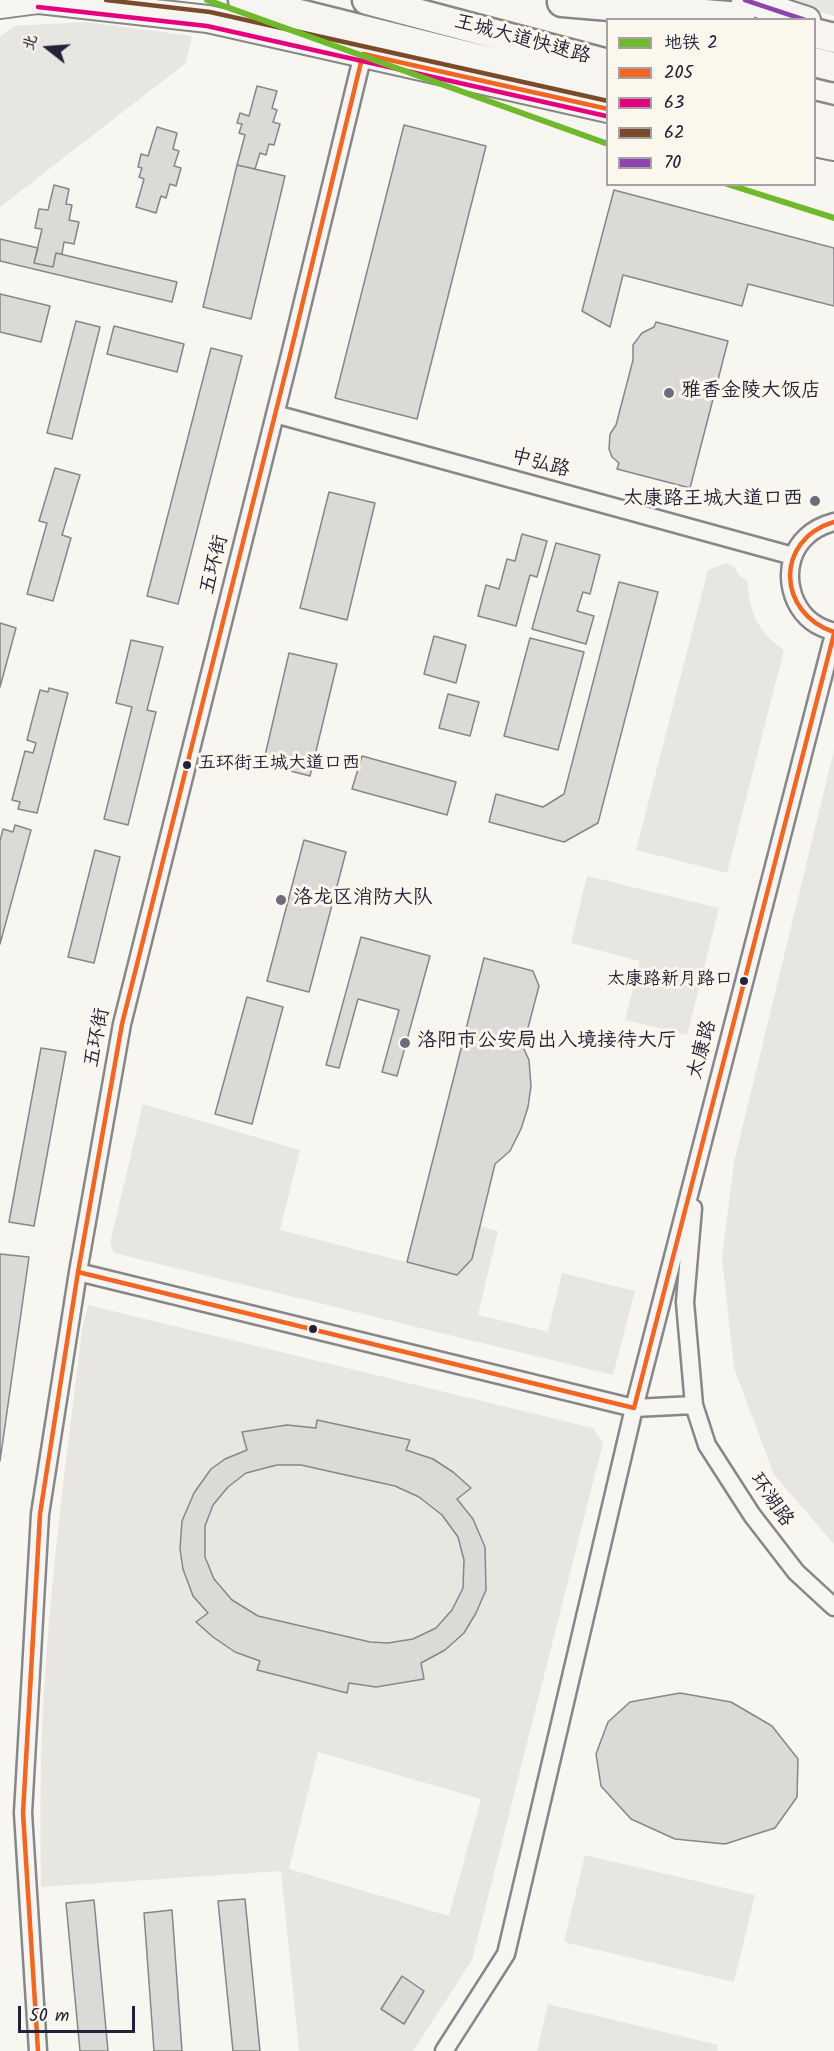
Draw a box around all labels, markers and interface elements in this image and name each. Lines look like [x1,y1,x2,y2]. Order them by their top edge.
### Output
street label: 王城大道快速路 [451,11,593,71]
north arrow [18,18,78,78]
legend [606,18,816,186]
text: 地铁 2 [664,29,718,58]
text: 北 [16,31,45,54]
text: 205 [664,59,693,88]
text: 63 [664,89,684,118]
text: 62 [664,119,684,148]
text: 70 [664,149,681,178]
place label: 雅香金陵大饭店 [681,381,821,405]
marker: 雅香金陵大饭店 [662,386,676,400]
street label: 中弘路 [508,446,572,484]
place label: 太康路王城大道口西 [623,489,803,513]
marker: 太康路王城大道口西 [808,494,822,508]
street label: 五环街 [197,533,235,597]
place label: 五环街王城大道口西 [198,754,360,776]
marker: 五环街王城大道口西 [181,759,193,771]
place label: 洛龙区消防大队 [293,888,433,912]
marker: 洛龙区消防大队 [274,893,288,907]
place label: 太康路新月路口 [607,970,733,992]
marker: 太康路新月路口 [738,975,750,987]
street label: 五环街 [81,1006,117,1070]
street label: 太康路 [685,1018,723,1082]
place label: 洛阳市公安局出入境接待大厅 [417,1031,677,1055]
marker: 洛阳市公安局出入境接待大厅 [398,1036,412,1050]
unlabelled marker [307,1323,319,1335]
street label: 环湖路 [743,1470,797,1532]
scale bar [21,1994,138,2032]
text: 50 m [29,2002,69,2031]

